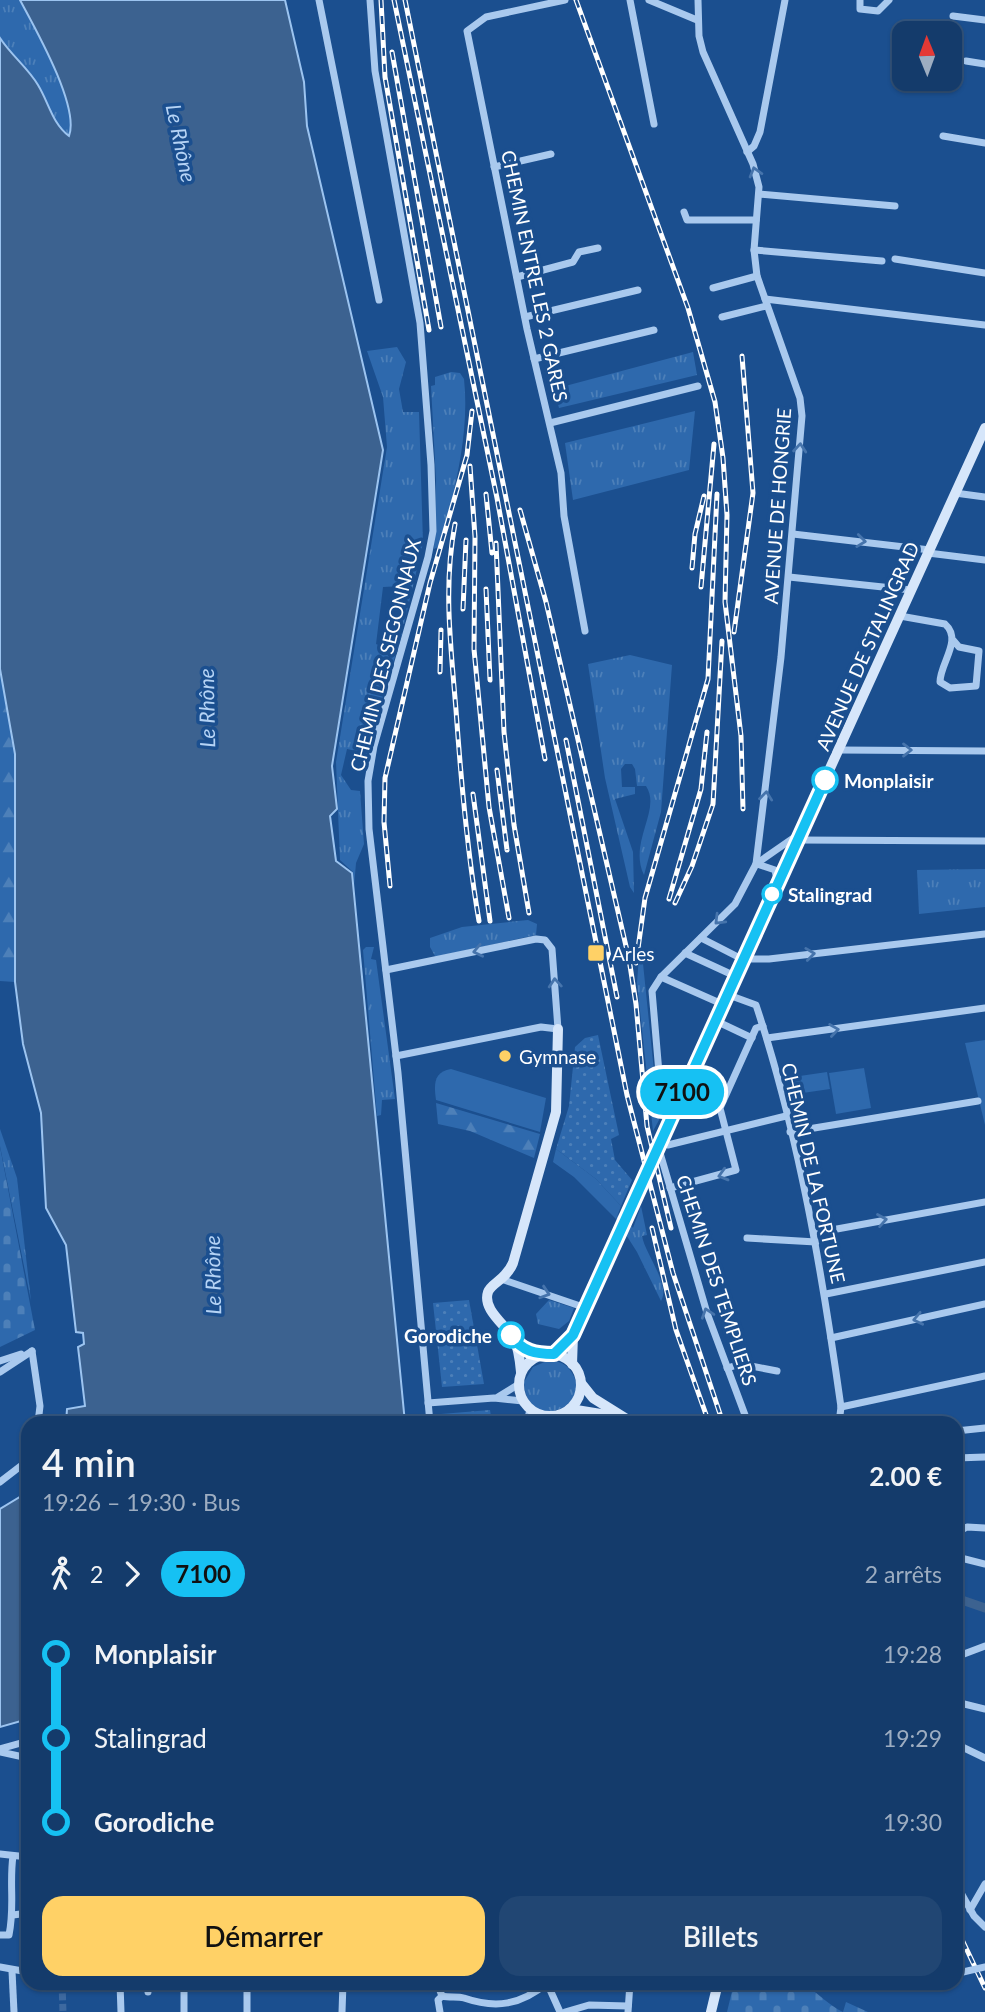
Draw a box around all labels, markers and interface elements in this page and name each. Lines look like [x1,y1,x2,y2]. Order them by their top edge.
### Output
north arrow [892,21,962,91]
map controls [892,21,962,91]
water label: Le Rhône [162,102,202,184]
street label: CHEMIN ENTRE LES 2 GARES [497,148,573,404]
one-way arrow [748,167,763,179]
street label: AVENUE DE HONGRIE [759,407,795,605]
one-way arrow [792,442,807,453]
one-way arrow [855,534,867,549]
street label: CHEMIN DES SEGONNAUX [345,536,425,774]
street label: AVENUE DE STALINGRAD [811,538,923,754]
water label: Le Rhône [193,668,219,748]
one-way arrow [902,742,913,758]
marker: Monplaisir [812,767,838,793]
place label: Monplaisir [844,769,934,792]
one-way arrow [759,790,774,802]
place label: Stalingrad [788,883,872,906]
marker: Stalingrad [762,884,782,904]
one-way arrow [714,911,727,924]
place label: Arles [612,942,654,965]
one-way arrow [472,943,484,958]
marker: Arles [586,943,606,963]
one-way arrow [804,946,816,961]
one-way arrow [547,977,562,988]
one-way arrow [828,1022,840,1037]
place label: Gymnase [519,1045,596,1068]
marker: Gymnase [497,1048,513,1064]
street label: CHEMIN DE LA FORTUNE [777,1060,851,1286]
line badge: 7100 [633,1069,731,1115]
text: 7100 [654,1077,710,1106]
one-way arrow [717,1166,729,1181]
street label: CHEMIN DES TEMPLIERS [672,1172,762,1388]
one-way arrow [876,1213,888,1228]
water label: Le Rhône [199,1235,225,1315]
one-way arrow [539,1284,551,1299]
one-way arrow [701,1307,715,1319]
one-way arrow [912,1310,924,1325]
marker: Gorodiche [498,1322,524,1348]
place label: Gorodiche [404,1324,492,1347]
text: 4 min [42,1439,136,1485]
text: 2.00 € [869,1460,942,1492]
text: 19:26 – 19:30 · Bus [42,1488,241,1516]
icon: walk [42,1555,80,1593]
icon: forward [113,1555,151,1593]
text: 7100 [175,1559,231,1588]
text: 2 [90,1560,103,1588]
text: 2 arrêts [865,1560,942,1588]
text: Monplaisir [94,1638,217,1670]
text: 19:28 [883,1640,942,1668]
text: Stalingrad [94,1722,207,1754]
text: 19:29 [883,1724,942,1752]
text: Gorodiche [94,1806,214,1838]
text: 19:30 [883,1808,942,1836]
button: Démarrer [42,1896,485,1976]
button: Billets [499,1896,942,1976]

